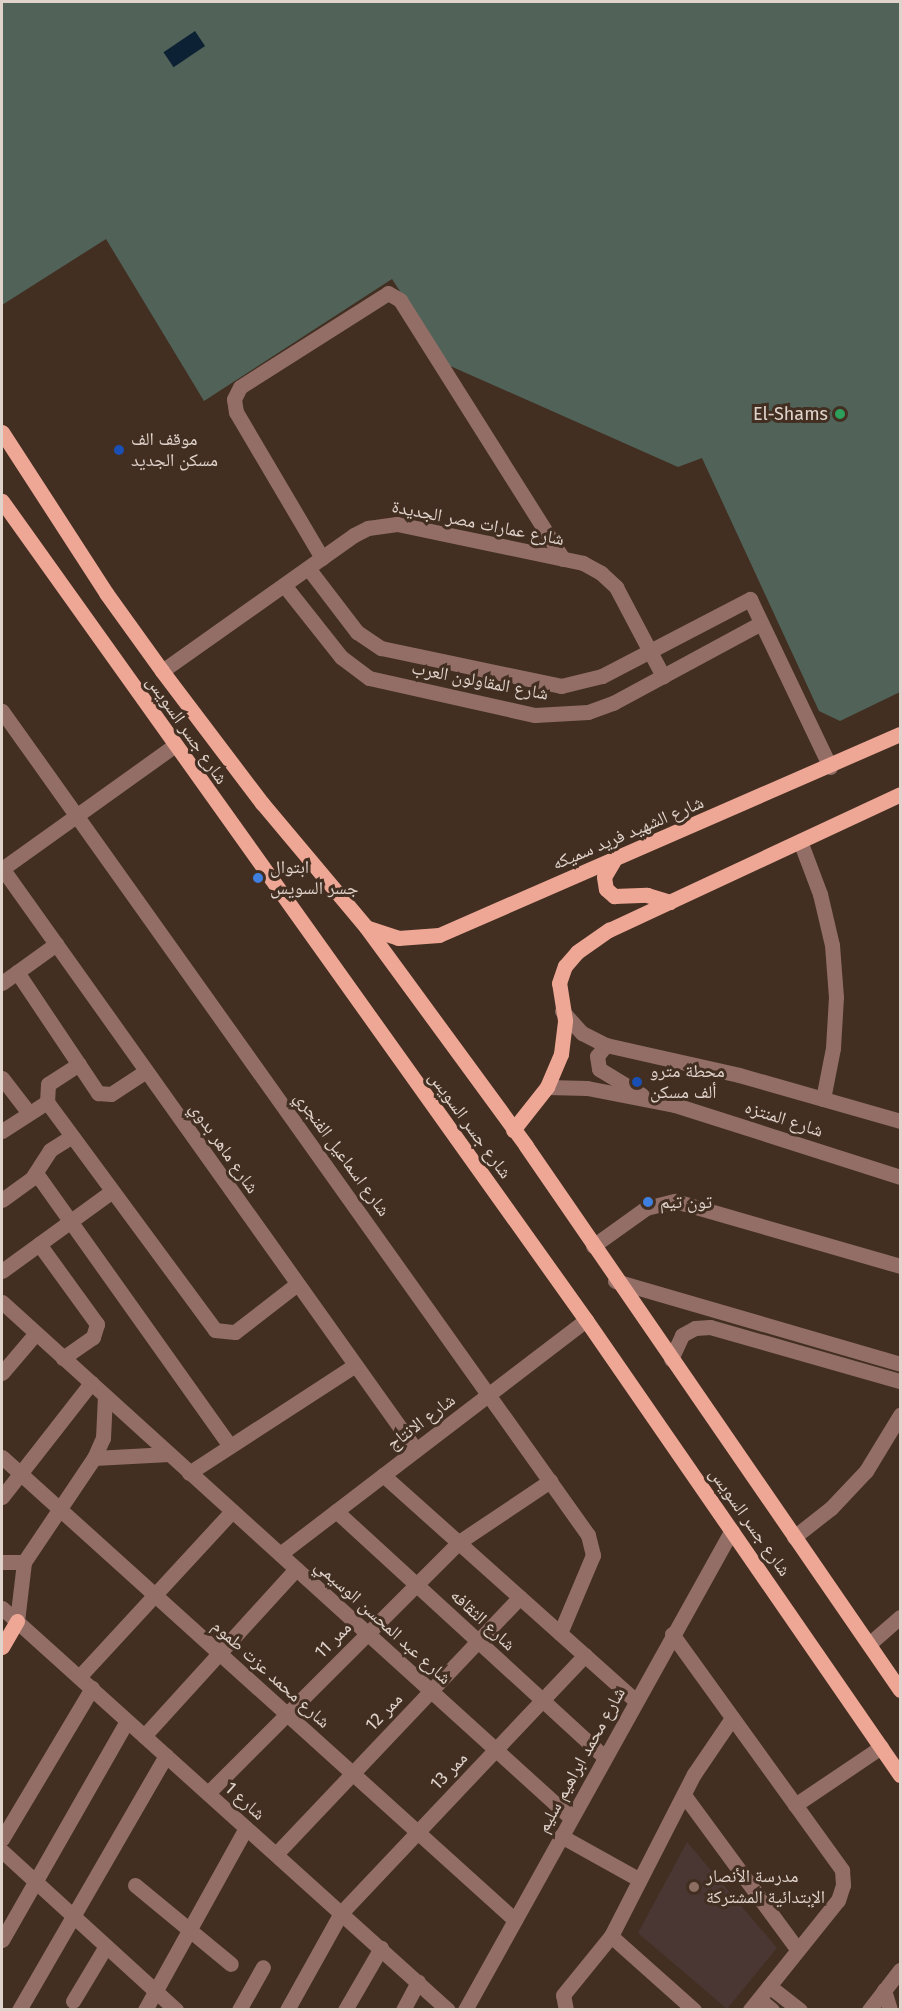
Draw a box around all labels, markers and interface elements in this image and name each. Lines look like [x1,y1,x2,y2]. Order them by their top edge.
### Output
place label: El-Shams [753,403,828,425]
marker: El-Shams [833,407,847,421]
place label: موقف الف مسكن الجديد [131,429,218,472]
marker: موقف الف مسكن الجديد [112,443,126,457]
street label: شارع عمارات مصر الجديدة [390,496,566,550]
street label: شارع المقاولون العرب [410,657,550,705]
street label: شارع جسر السويس [142,672,232,788]
street label: شارع الشهيد فريد سميكه [549,791,707,875]
place label: ابتوال جسر السويس [270,857,358,900]
marker: ابتوال جسر السويس [251,871,265,885]
place label: محطة مترو ألف مسكن [650,1061,725,1104]
street label: شارع جسر السويس [424,1067,516,1183]
marker: محطة مترو ألف مسكن [628,1073,646,1091]
street label: شارع اسماعيل الفنجري [290,1087,394,1221]
street label: شارع المنتزه [742,1096,826,1142]
street label: شارع ماهر بدوي [185,1098,263,1198]
place label: تون تيم [660,1191,712,1213]
marker: تون تيم [641,1195,655,1209]
street label: شارع الانتاج [383,1389,459,1455]
street label: شارع جسر السويس [705,1464,795,1580]
street label: شارع عبد المحسن الوسيمي [310,1555,456,1689]
street label: شارع الثقافه [446,1585,520,1655]
street label: شارع محمد عزت طموم [207,1615,335,1733]
street label: ممر 11 [310,1617,356,1663]
street label: شارع محمد ابراهيم سليم [532,1684,630,1836]
street label: ممر 12 [361,1689,407,1735]
street label: ممر 13 [426,1748,472,1794]
street label: شارع 1 [220,1777,270,1825]
place label: مدرسة الأنصار الإبتدائية المشتركة [706,1866,825,1908]
marker: مدرسة الأنصار الإبتدائية المشتركة [687,1880,701,1894]

